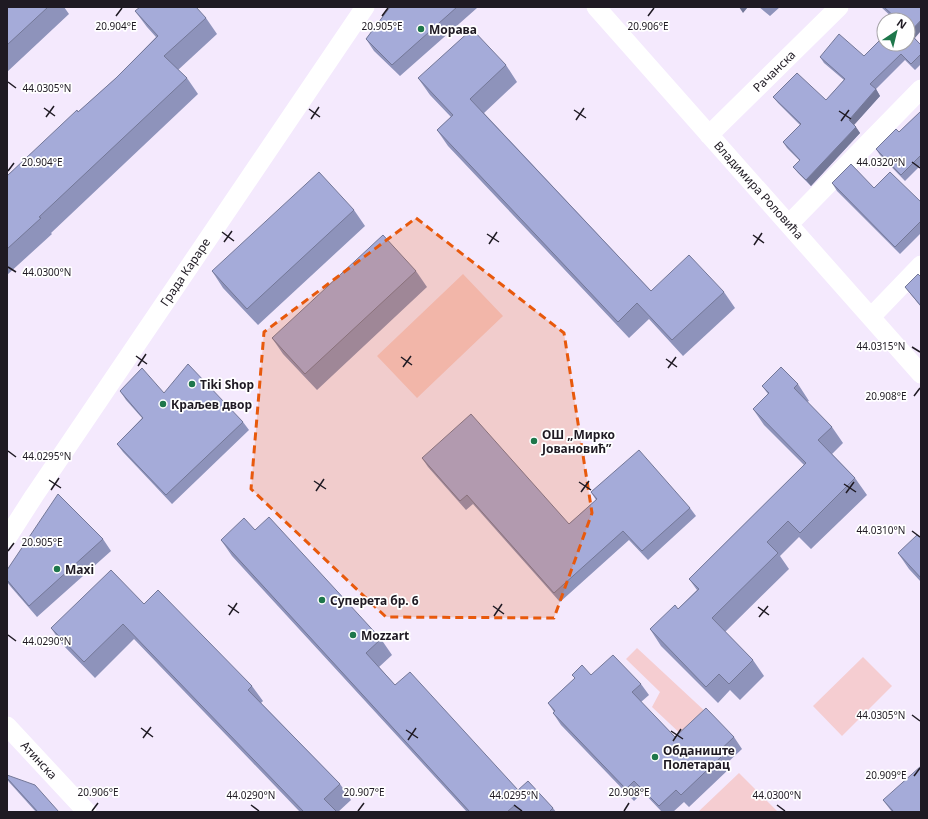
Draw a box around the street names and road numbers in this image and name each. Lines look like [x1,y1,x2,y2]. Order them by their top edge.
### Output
street label: Рачанска [749,46,799,96]
street label: Владимира Роловића [710,137,808,243]
street label: Града Караре [156,234,214,309]
street label: Атинска [17,737,61,783]

